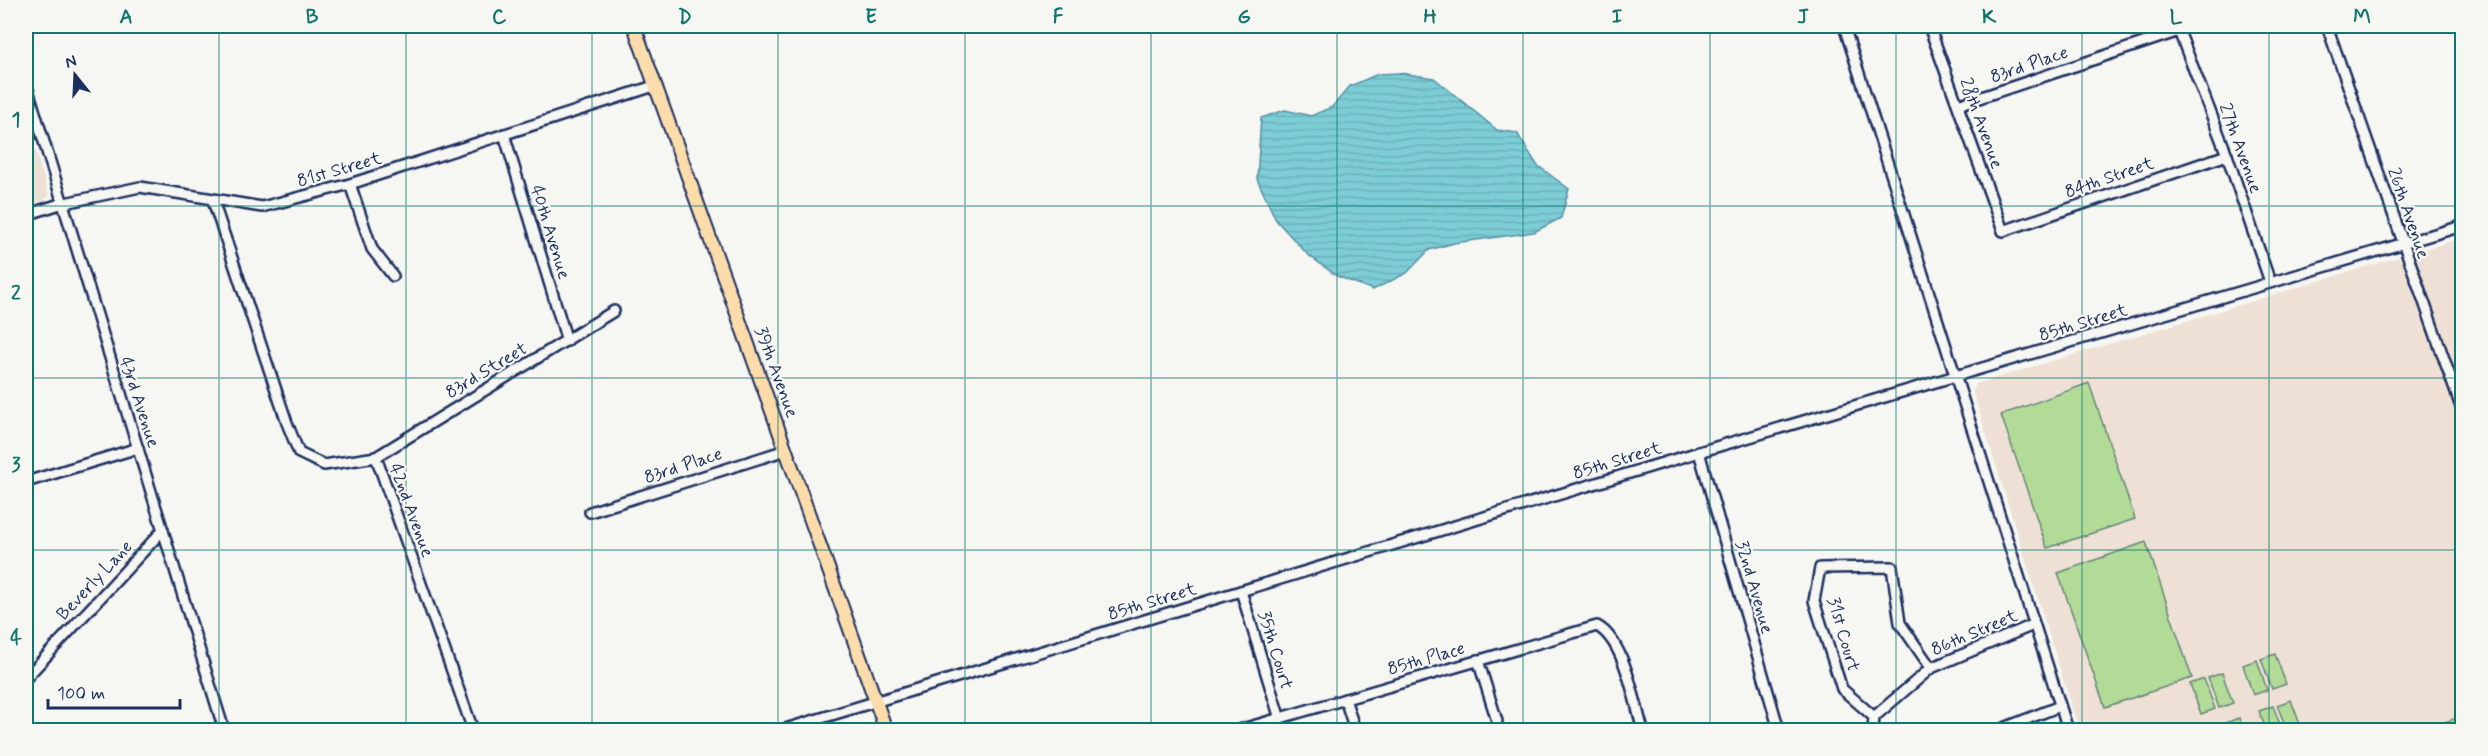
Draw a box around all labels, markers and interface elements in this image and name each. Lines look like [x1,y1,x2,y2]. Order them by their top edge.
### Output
text: A [119,4,133,31]
text: B [306,4,319,31]
text: C [492,4,507,31]
text: D [678,4,692,31]
text: E [865,4,877,31]
text: F [1053,4,1064,31]
text: G [1237,4,1251,31]
text: H [1423,4,1437,31]
text: I [1612,4,1622,31]
text: J [1797,4,1809,31]
text: K [1982,4,1997,31]
text: L [2170,4,2183,31]
text: M [2353,4,2371,31]
street label: 83rd Place [1987,40,2071,89]
north arrow [45,45,105,105]
text: N [63,51,79,74]
street label: 28th Avenue [1954,75,2009,172]
street label: 27th Avenue [2213,100,2268,197]
text: 1 [12,107,20,134]
street label: 81st Street [294,146,385,193]
street label: 84th Street [2062,151,2157,204]
street label: 26th Avenue [2381,164,2435,262]
street label: 40th Avenue [524,182,576,282]
text: 2 [11,280,21,307]
street label: 85th Street [2036,298,2131,348]
street label: 39th Avenue [748,323,804,421]
street label: 83rd Street [441,337,532,405]
street label: 43rd Avenue [113,354,165,451]
street label: 85th Street [1570,436,1665,486]
street label: 83rd Place [641,442,725,490]
text: 3 [11,452,21,479]
street label: 42nd Avenue [383,460,439,561]
street label: Beverly Lane [51,535,138,626]
street label: 32nd Avenue [1729,538,1779,637]
street label: 85th Street [1105,577,1200,627]
street label: 31st Court [1821,594,1865,674]
street label: 86th Street [1928,604,2022,662]
street label: 35th Court [1252,608,1298,693]
text: 4 [10,625,22,652]
street label: 85th Place [1385,636,1468,681]
scale bar [48,672,180,710]
text: 100 m [57,682,105,706]

